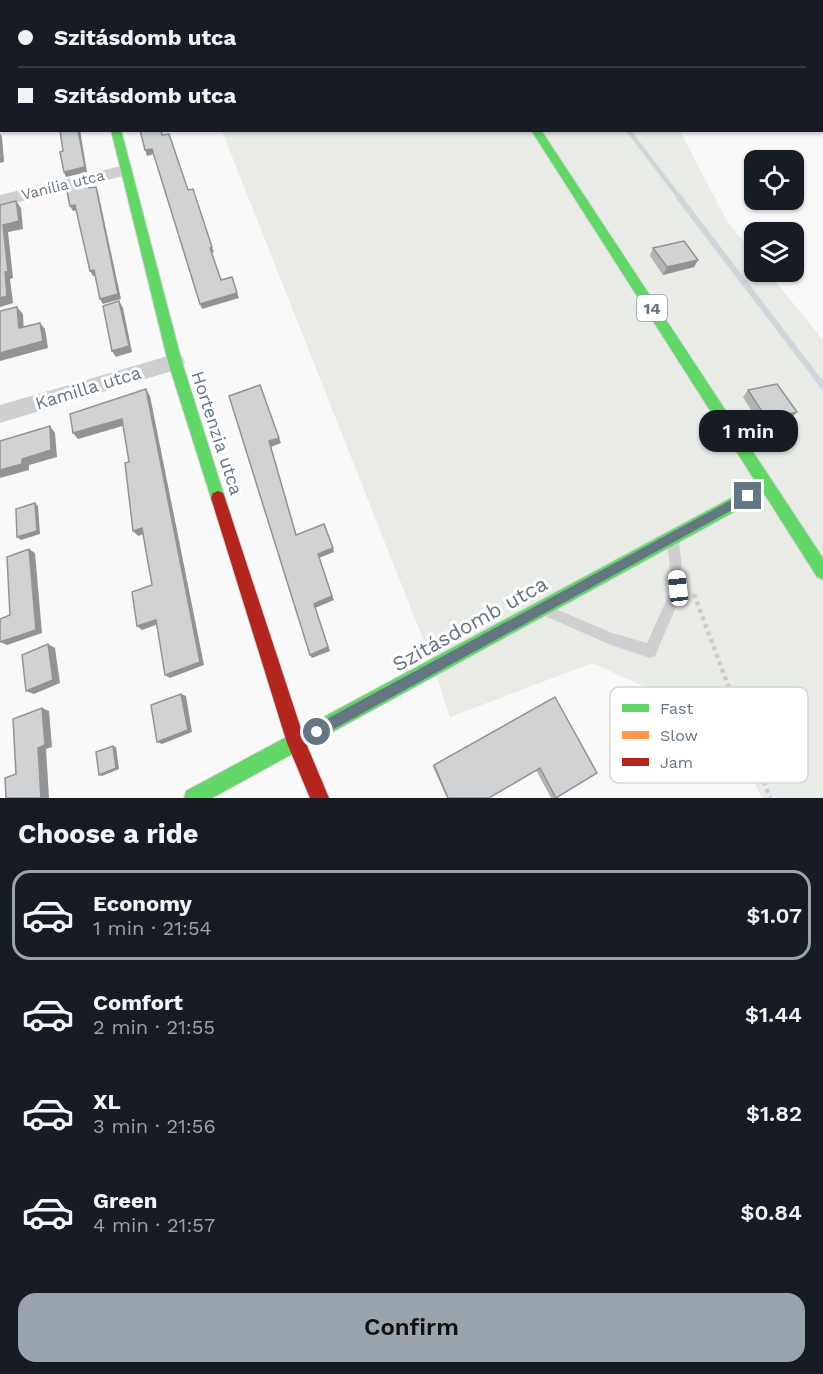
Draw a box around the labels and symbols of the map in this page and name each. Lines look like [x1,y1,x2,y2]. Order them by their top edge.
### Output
street label: Vanília utca [20,166,107,204]
road number: 14 [637,295,667,321]
street label: Kamilla utca [32,361,143,414]
street label: Hortenzia utca [188,368,247,497]
callout: 1 min [698,409,798,451]
route end [734,482,761,509]
car [667,569,689,607]
street label: Szitásdomb utca [388,571,552,677]
legend [610,687,808,783]
text: Fast [660,699,693,718]
route start [303,718,330,745]
text: Slow [660,726,698,745]
text: Jam [660,753,693,772]

